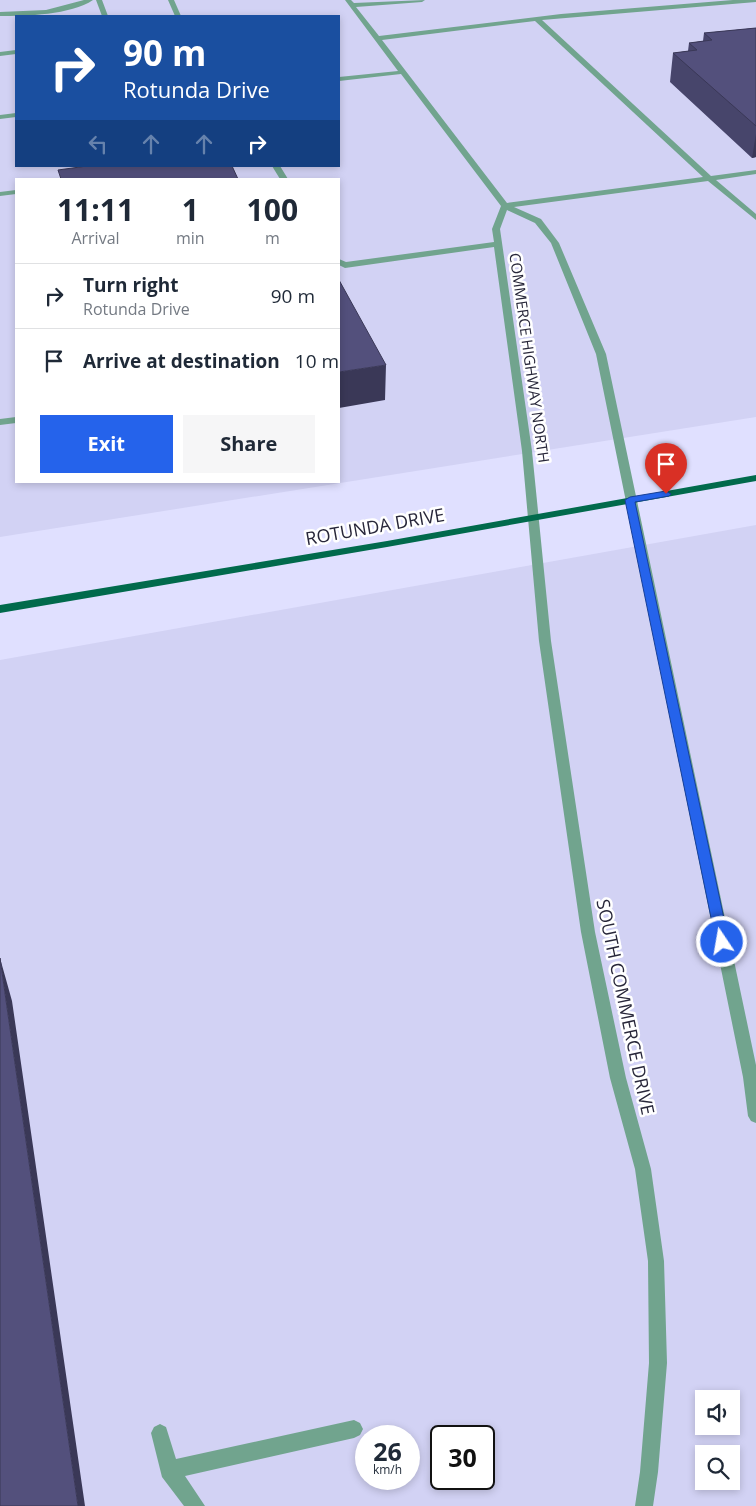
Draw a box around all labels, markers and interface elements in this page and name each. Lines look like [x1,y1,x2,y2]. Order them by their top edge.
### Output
text: 90 m [123,29,206,76]
icon: right [40,35,105,100]
text: Rotunda Drive [123,74,270,104]
icon: left [84,130,112,158]
icon: ahead [137,130,165,158]
icon: ahead [190,130,218,158]
icon: right [243,130,271,158]
text: 11:11 [57,189,134,230]
text: 1 [182,189,199,230]
text: 100 [247,189,298,230]
text: Arrival [71,227,120,249]
text: min [176,227,205,249]
text: m [265,227,280,249]
street label: COMMERCE HIGHWAY NORTH [505,252,555,464]
text: Turn right [83,272,178,298]
icon: right [40,282,68,310]
text: 90 m [271,283,315,309]
text: Rotunda Drive [83,298,190,320]
icon: arrive [40,347,68,375]
text: Arrive at destination [83,348,280,374]
text: 10 m [295,348,339,374]
button: Exit [40,415,173,473]
button: Share [183,415,315,473]
pin [645,443,687,494]
icon: arrive [652,450,680,478]
street label: ROTUNDA DRIVE [303,502,446,550]
street label: SOUTH COMMERCE DRIVE [591,897,661,1117]
position arrow [695,915,747,967]
map controls [695,1390,740,1490]
button: sound [695,1390,740,1435]
speed limit sign: 30 [430,1425,495,1490]
text: 26 [373,1434,402,1468]
button: search [695,1445,740,1490]
text: km/h [373,1461,402,1478]

